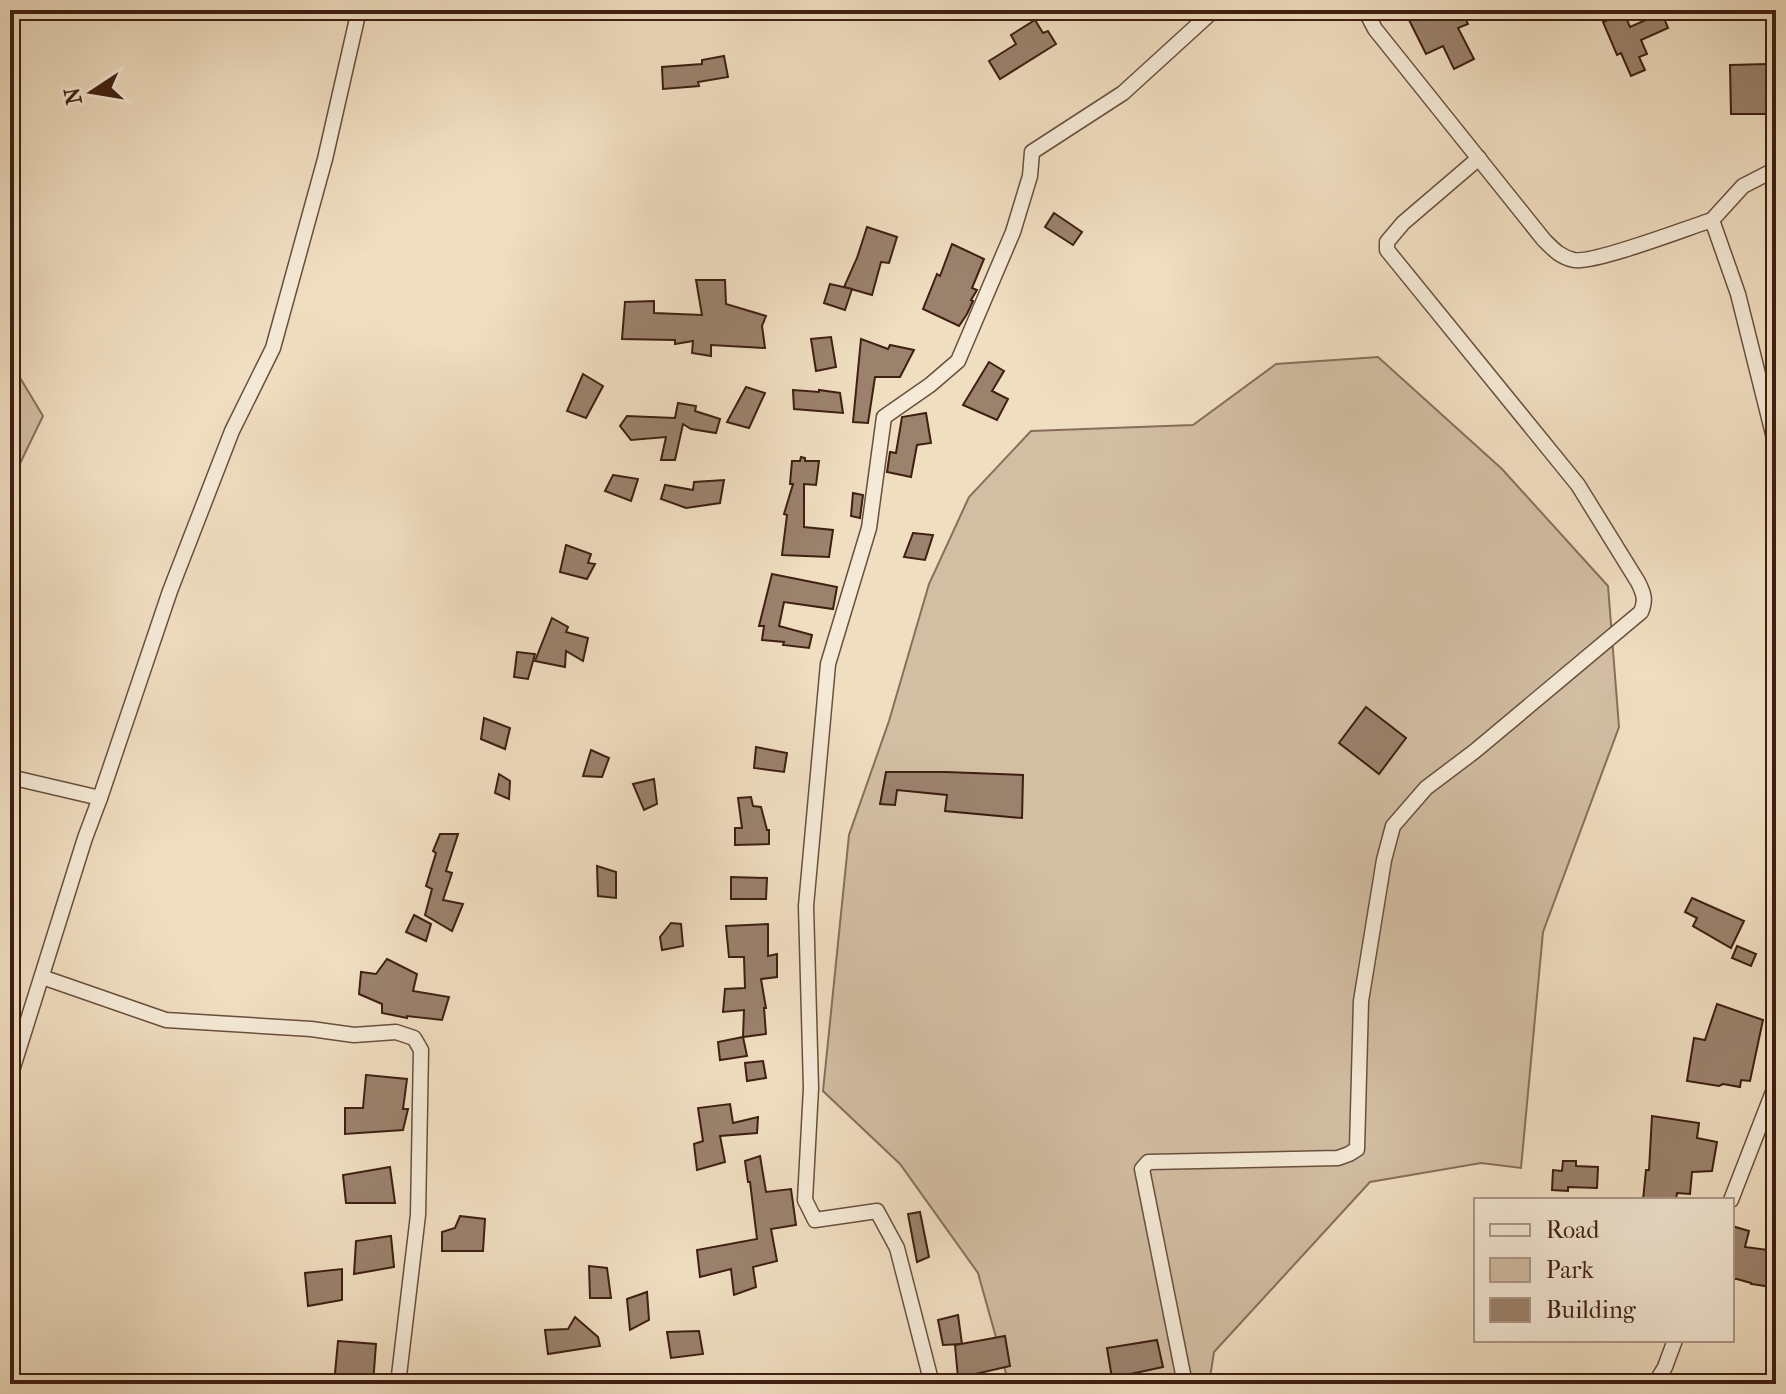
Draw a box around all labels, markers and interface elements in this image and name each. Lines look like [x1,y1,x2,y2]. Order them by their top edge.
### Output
north arrow [52,52,132,132]
text: N [59,85,88,107]
legend [1474,1198,1734,1342]
text: Road [1546,1216,1600,1244]
text: Park [1546,1256,1594,1284]
text: Building [1546,1296,1637,1324]

